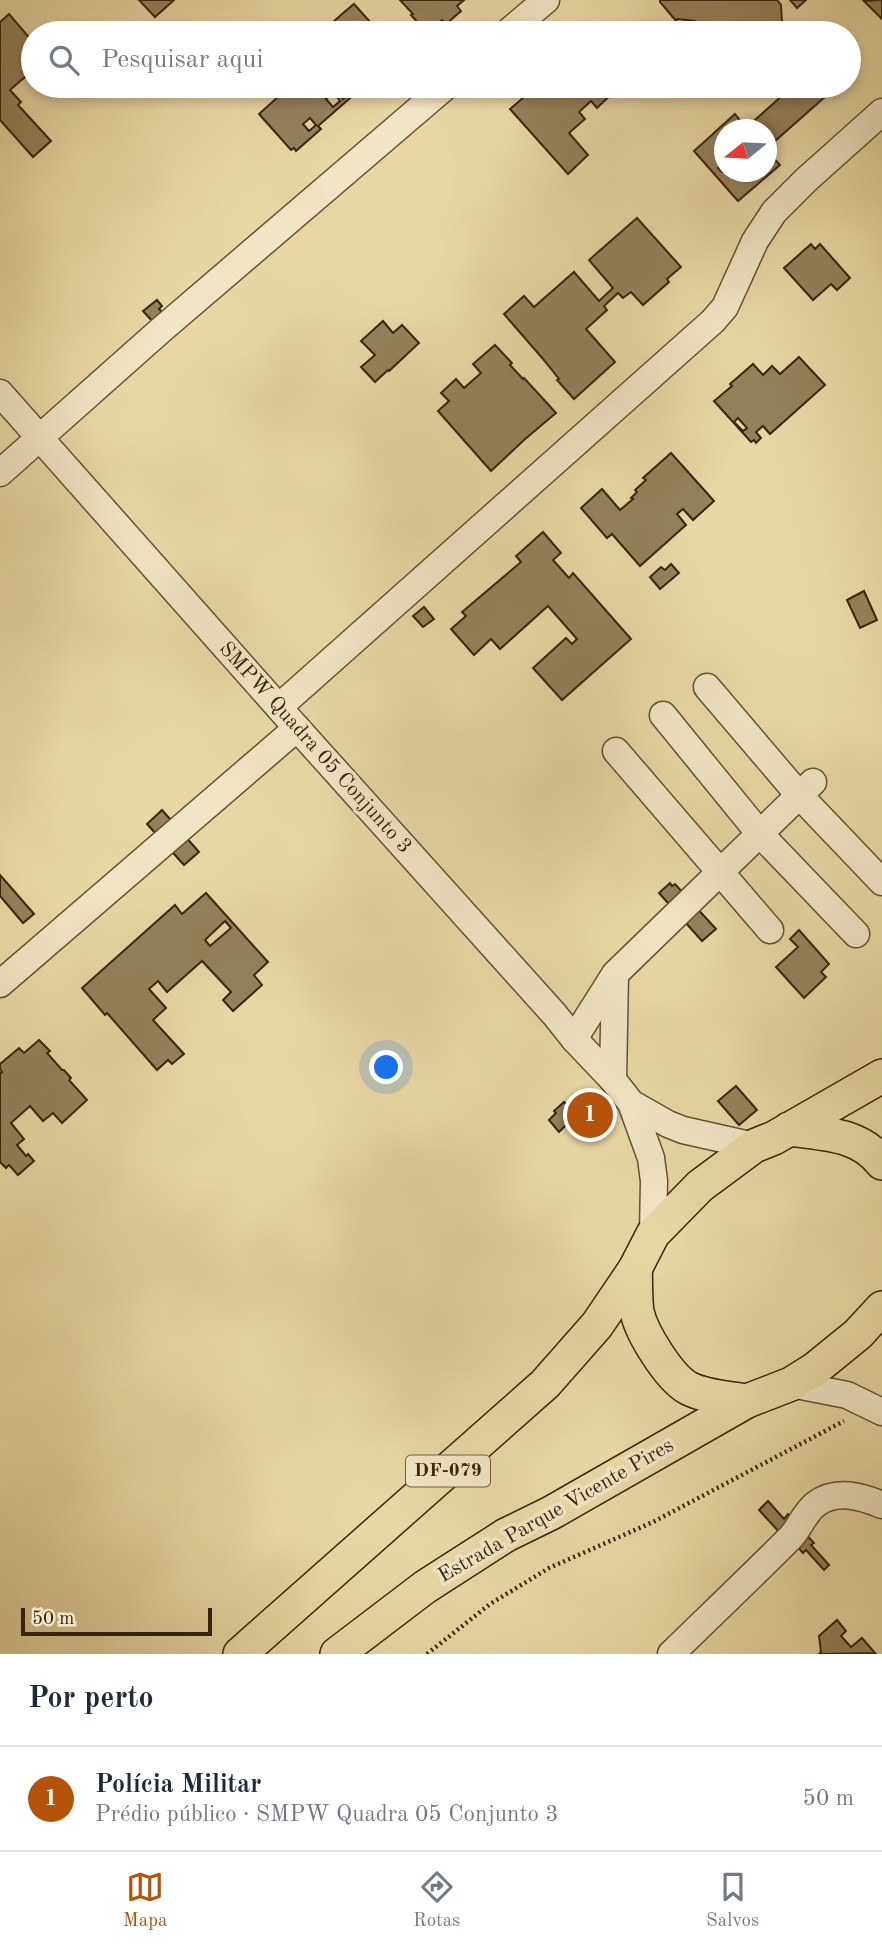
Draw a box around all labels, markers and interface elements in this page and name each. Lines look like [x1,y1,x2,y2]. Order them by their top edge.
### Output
search box [21,21,861,98]
icon: search [45,41,83,79]
text: Pesquisar aqui [101,47,263,73]
north arrow [714,119,777,182]
street label: SMPW Quadra 05 Conjunto 3 [215,638,415,858]
your location [369,1050,403,1084]
pin: 1 [567,1089,613,1141]
street label: Estrada Parque Vicente Pires [435,1435,677,1587]
road number: DF-079 [406,1456,490,1486]
scale bar [21,1605,212,1637]
text: 50 m [32,1610,74,1629]
text: Por perto [28,1684,154,1714]
text: Polícia Militar [95,1772,262,1798]
text: 1 [44,1787,58,1810]
text: 50 m [803,1787,854,1810]
text: Prédio público · SMPW Quadra 05 Conjunto 3 [95,1803,559,1826]
tab: Mapa [123,1868,167,1933]
tab: Rotas [413,1868,460,1933]
tab: Salvos [706,1868,759,1933]

